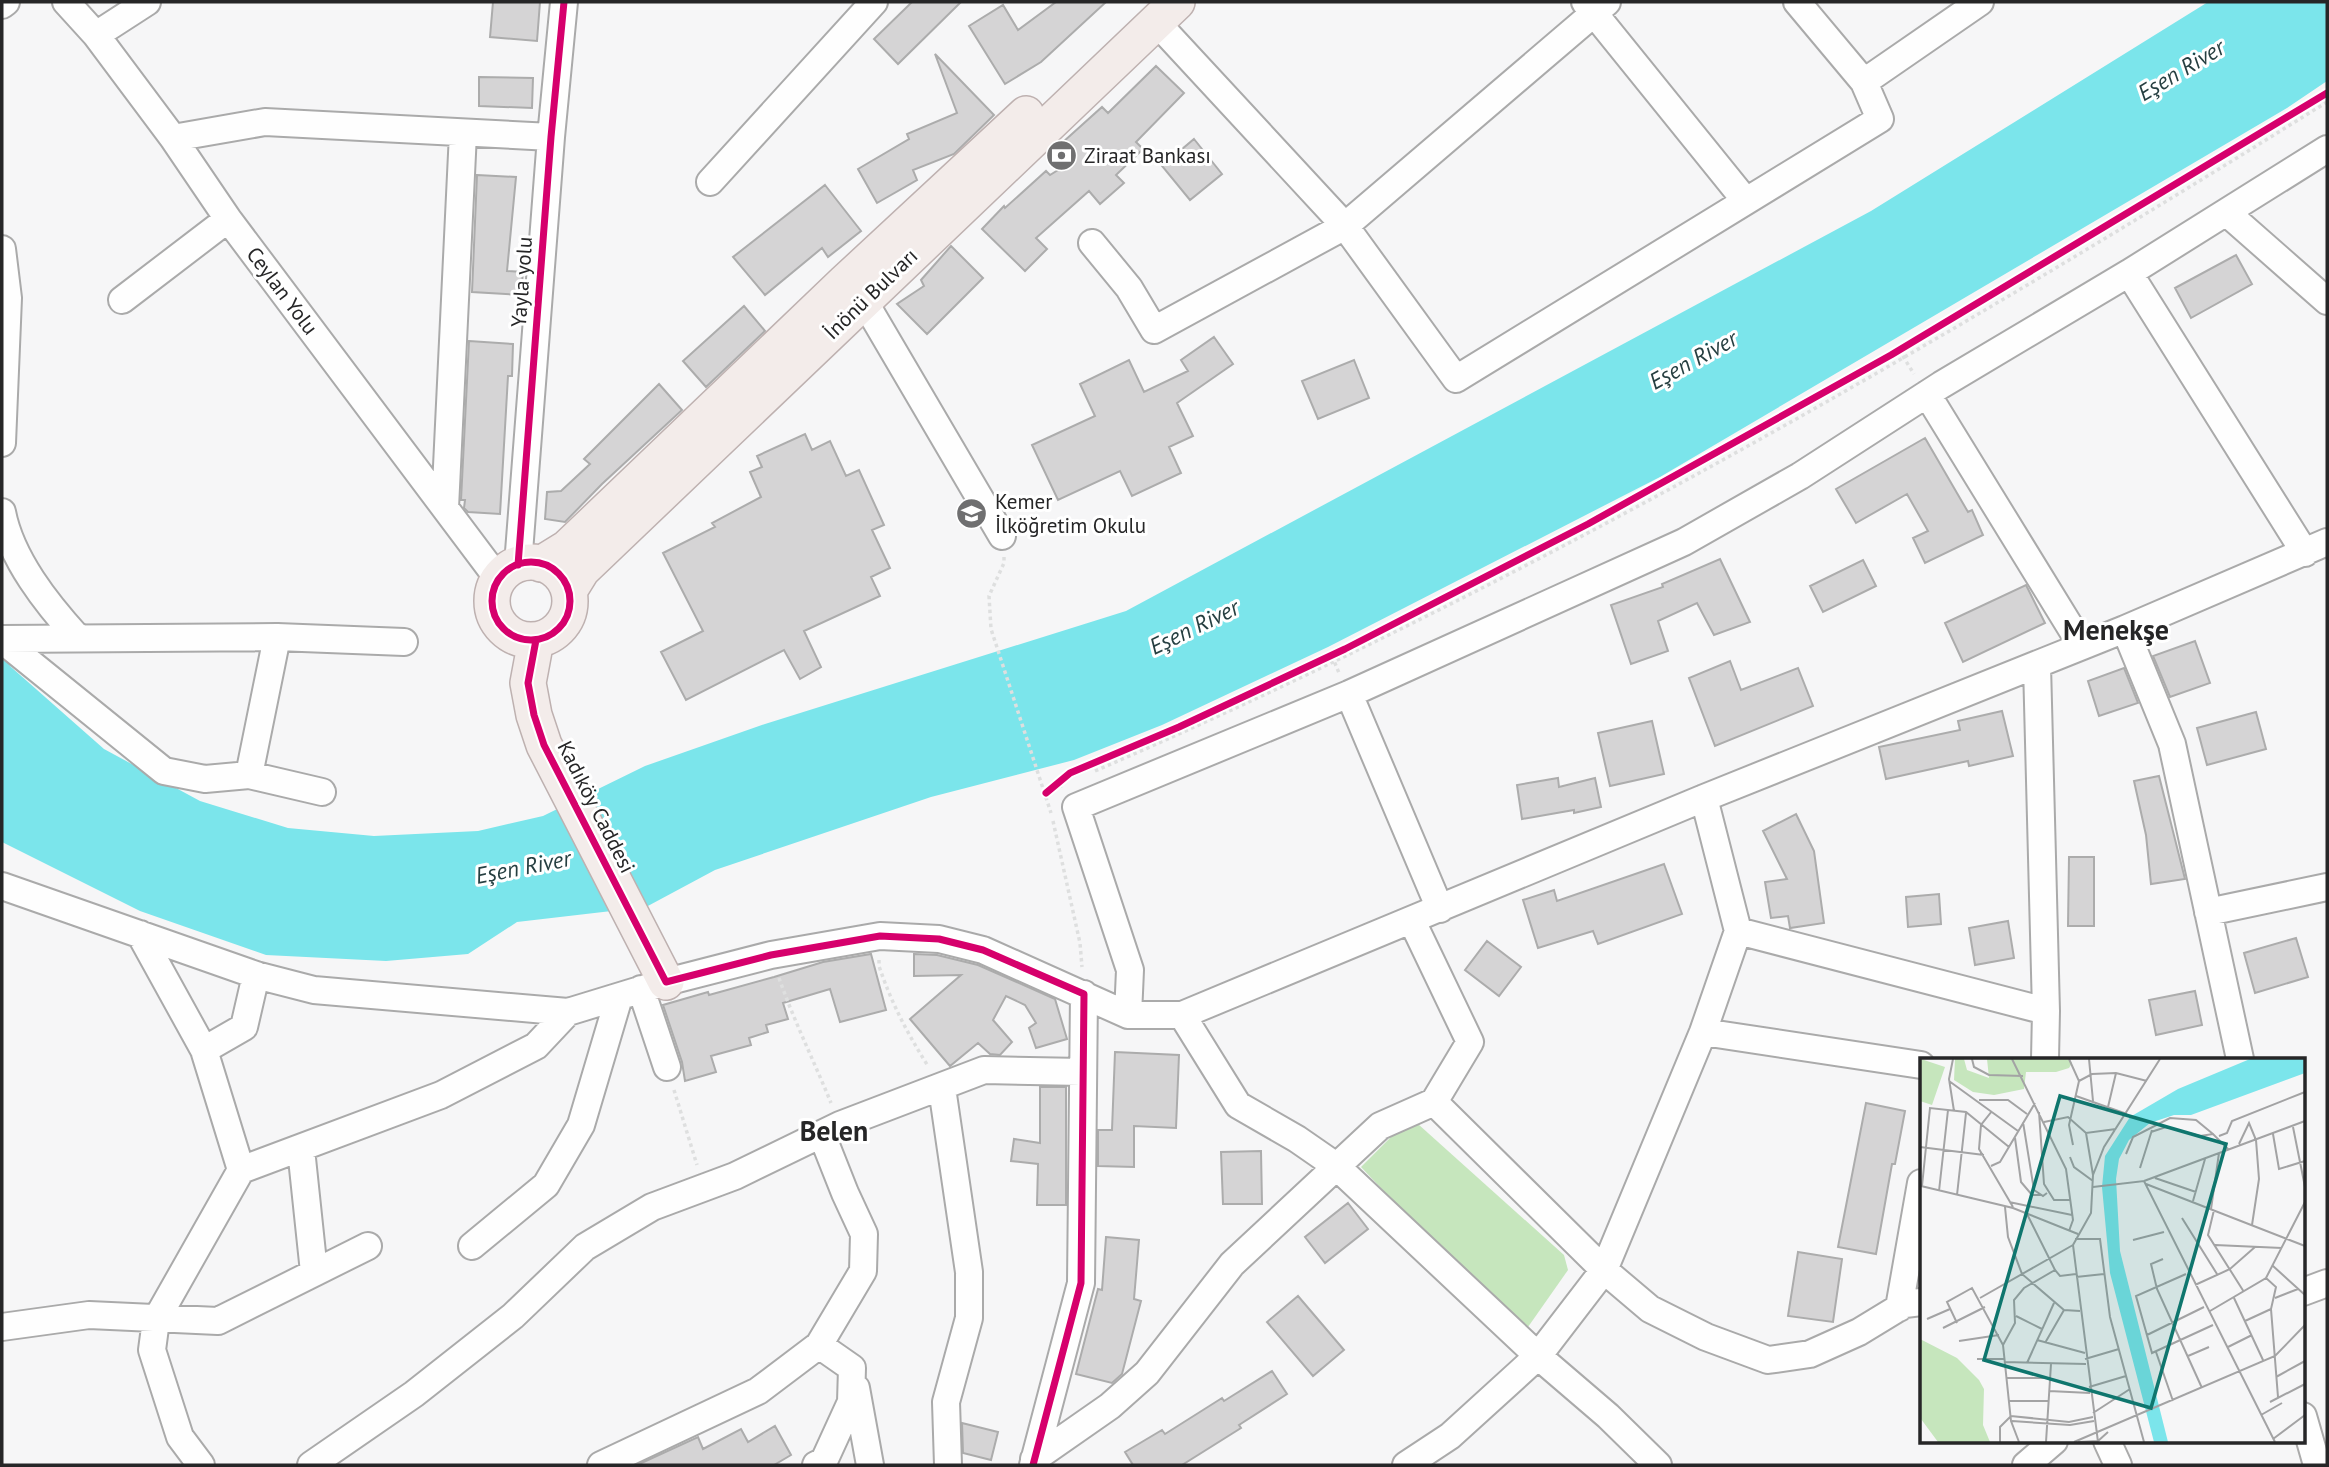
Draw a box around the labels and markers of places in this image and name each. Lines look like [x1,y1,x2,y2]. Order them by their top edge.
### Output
bank icon: Ziraat Bankası [1044,139,1078,173]
place label: Ziraat Bankası [1084,142,1211,169]
place label: Kemer İlköğretim Okulu [995,488,1146,539]
school or university icon: Kemer İlköğretim Okulu [955,497,989,531]

